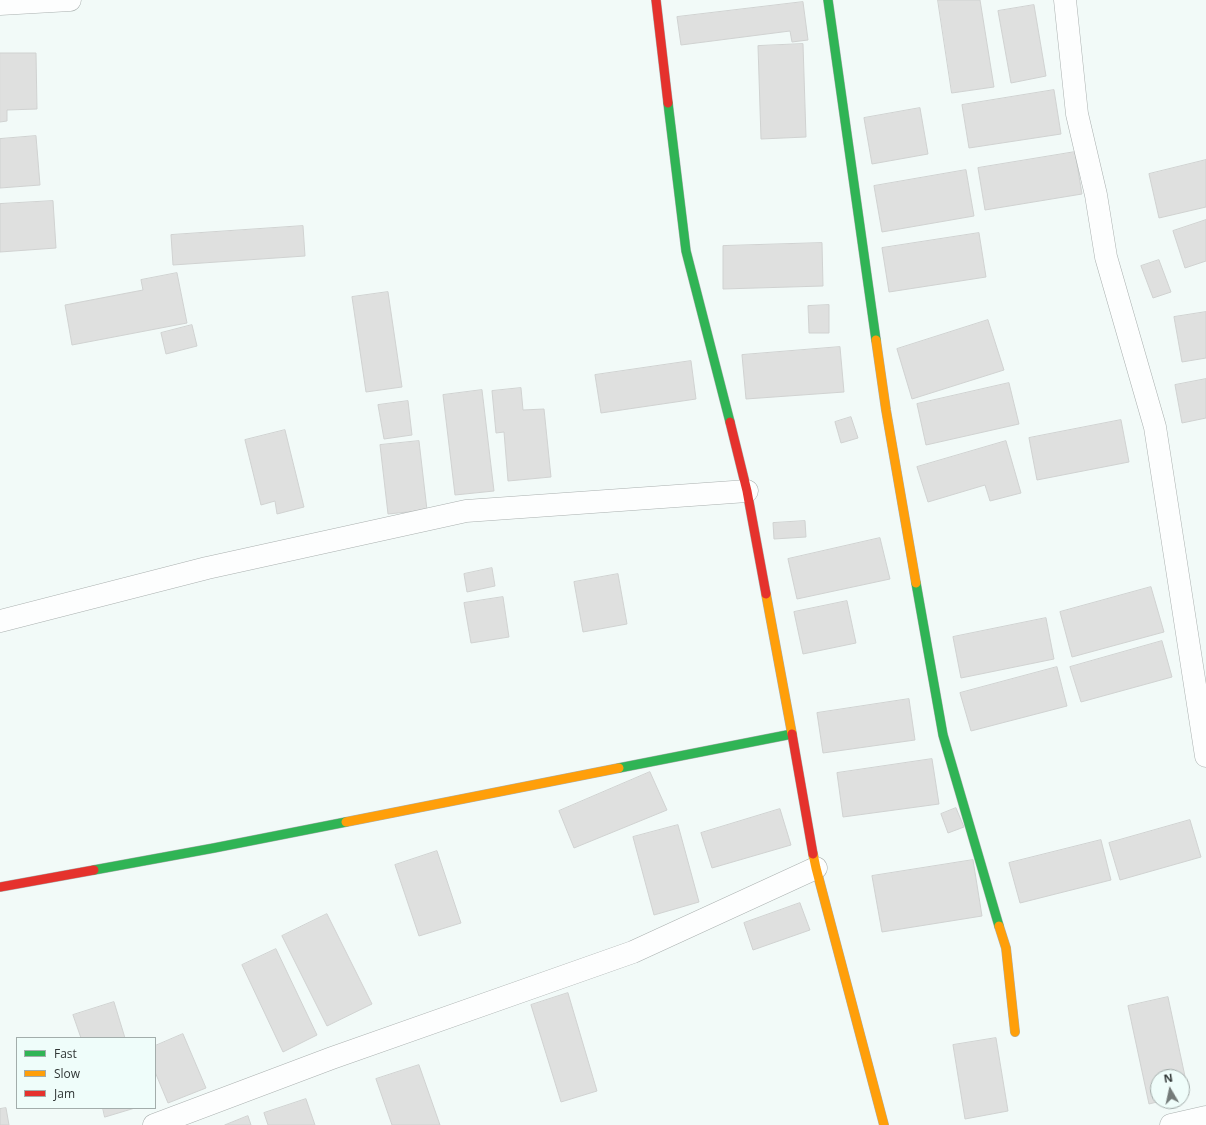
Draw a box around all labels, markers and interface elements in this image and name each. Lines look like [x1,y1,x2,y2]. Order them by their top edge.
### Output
legend [16,1037,156,1109]
text: Fast [54,1045,77,1062]
text: Slow [54,1065,80,1082]
north arrow [1150,1069,1190,1109]
text: N [1163,1070,1174,1086]
text: Jam [54,1085,75,1102]

